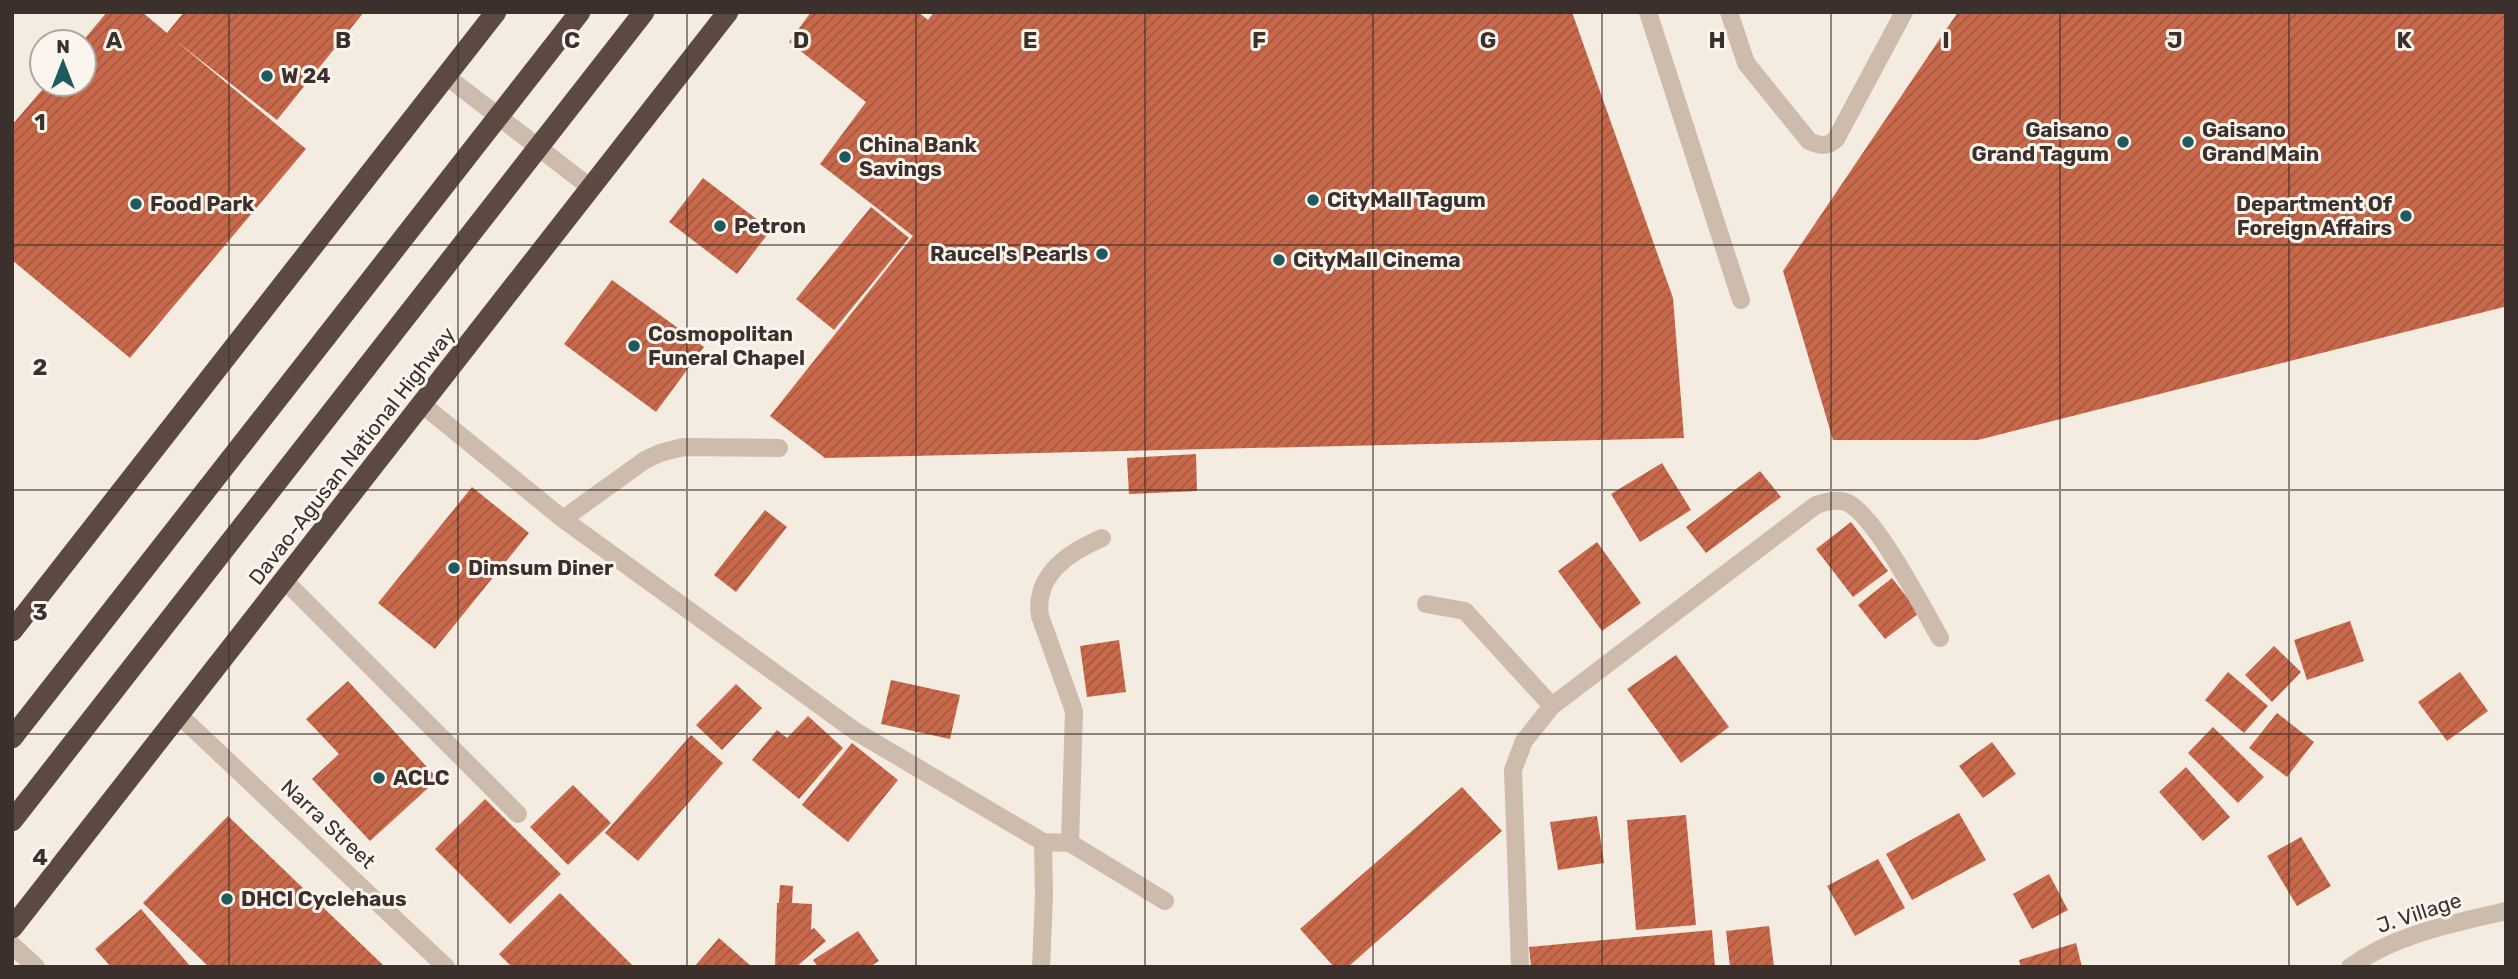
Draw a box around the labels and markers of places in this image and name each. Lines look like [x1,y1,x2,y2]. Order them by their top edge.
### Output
place label: W 24 [281,63,331,88]
marker: W 24 [259,68,275,84]
place label: Gaisano Grand Tagum [1972,117,2109,166]
place label: Gaisano Grand Main [2202,117,2319,166]
place label: China Bank Savings [859,132,977,181]
marker: Gaisano Grand Tagum [2115,134,2131,150]
marker: Gaisano Grand Main [2180,134,2196,150]
marker: China Bank Savings [837,149,853,165]
place label: CityMall Tagum [1327,187,1486,212]
place label: Food Park [150,191,255,216]
place label: Department Of Foreign Affairs [2236,191,2393,240]
marker: CityMall Tagum [1305,192,1321,208]
marker: Food Park [128,196,144,212]
marker: Department Of Foreign Affairs [2398,208,2414,224]
place label: Petron [734,213,806,238]
marker: Petron [712,218,728,234]
place label: Raucel's Pearls [930,241,1088,266]
marker: Raucel's Pearls [1094,246,1110,262]
place label: CityMall Cinema [1293,247,1461,272]
marker: CityMall Cinema [1271,252,1287,268]
place label: Cosmopolitan Funeral Chapel [648,321,805,370]
marker: Cosmopolitan Funeral Chapel [626,338,642,354]
place label: Dimsum Diner [468,555,614,580]
marker: Dimsum Diner [446,560,462,576]
place label: ACLC [393,765,450,790]
marker: ACLC [371,770,387,786]
place label: DHCI Cyclehaus [241,886,407,911]
marker: DHCI Cyclehaus [219,891,235,907]

